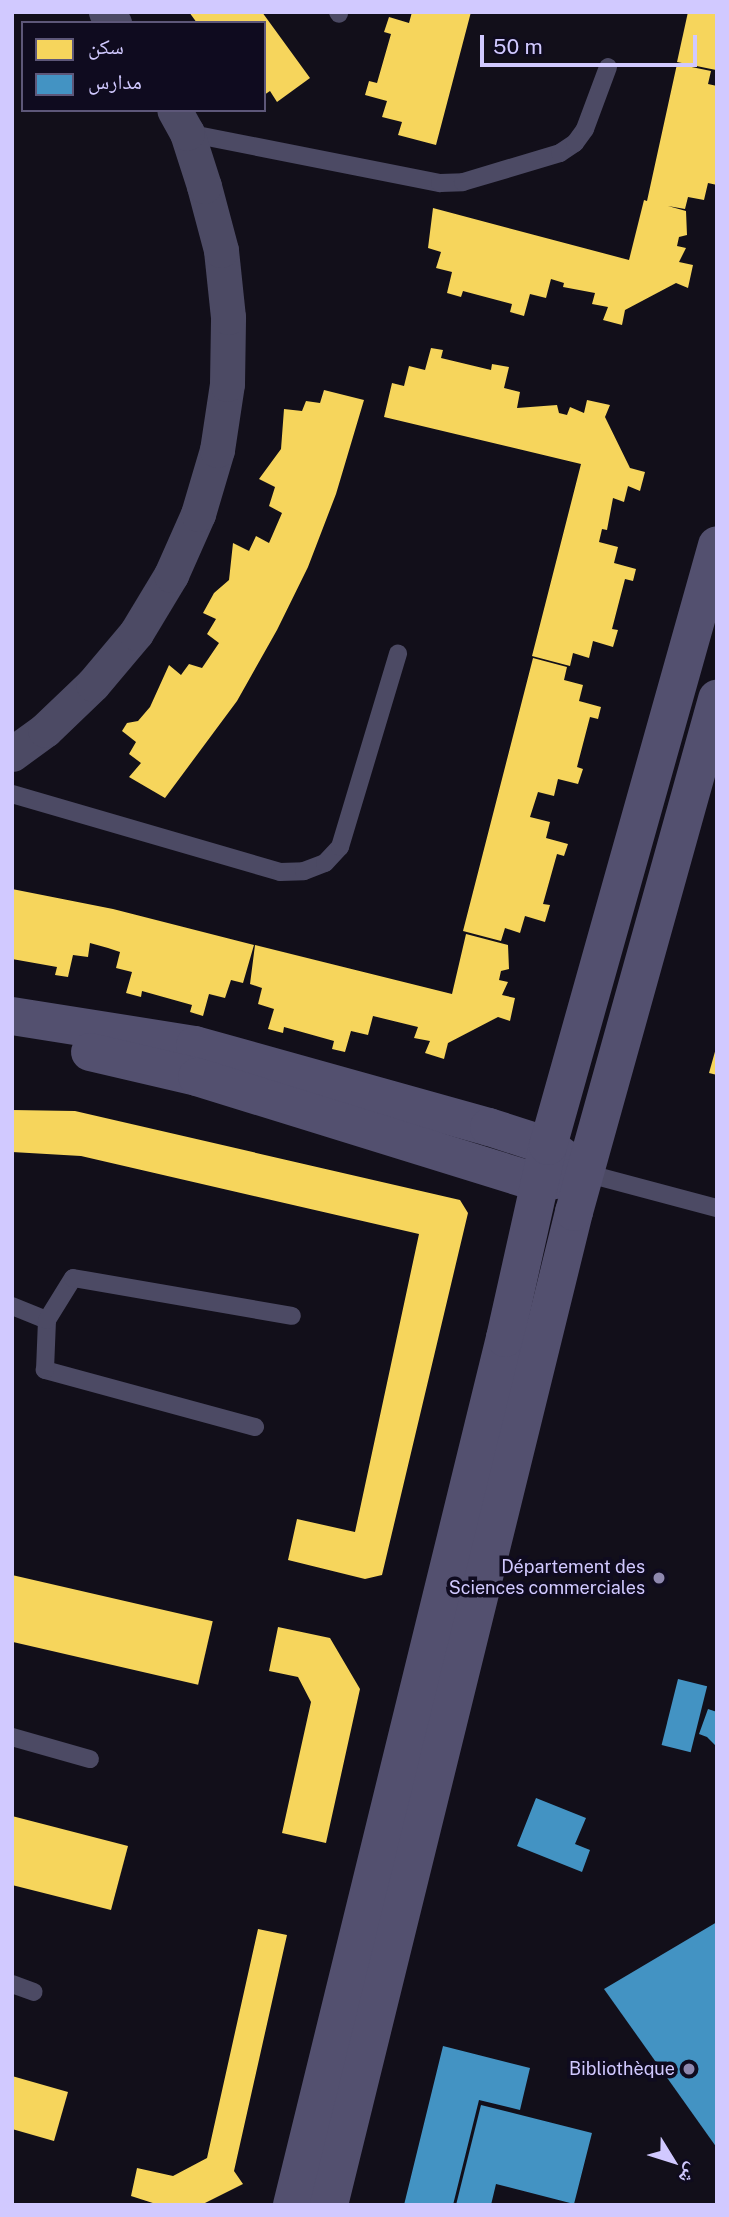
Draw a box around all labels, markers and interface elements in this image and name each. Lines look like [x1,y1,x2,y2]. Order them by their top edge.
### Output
legend [21,21,266,112]
scale bar [484,21,701,65]
text: سكن [88,34,124,59]
text: 50 m [493,34,543,59]
text: مدارس [88,69,142,94]
place label: Département des Sciences commerciales [448,1557,645,1600]
marker: Département des Sciences commerciales [651,1570,667,1586]
place label: Bibliothèque [569,2058,675,2080]
marker: Bibliothèque [681,2061,697,2077]
north arrow [638,2126,708,2196]
text: ش [675,2159,704,2189]

